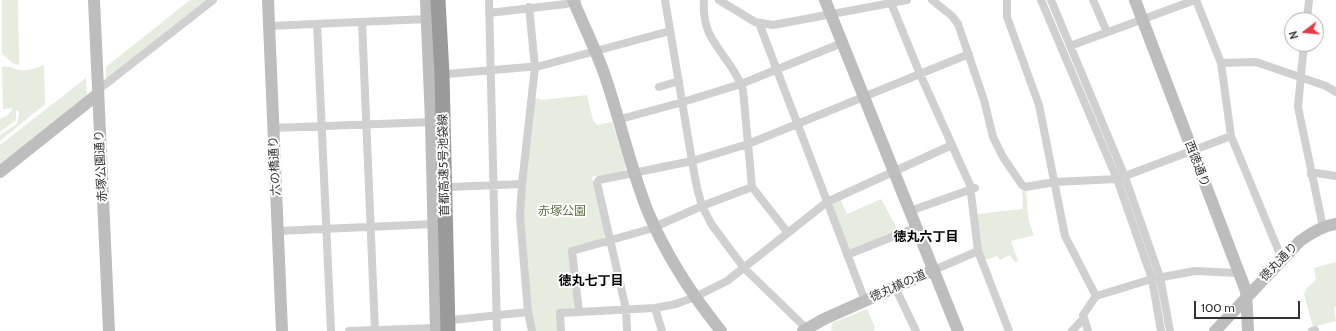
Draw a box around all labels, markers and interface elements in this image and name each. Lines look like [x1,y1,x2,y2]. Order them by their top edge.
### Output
north arrow [1284,12,1324,52]
text: N [1286,29,1301,41]
street label: 首都高速5号池袋線 [436,114,452,216]
street label: 赤塚公園通り [92,130,110,202]
street label: 六の橋通り [266,136,284,196]
street label: 西徳通り [1182,139,1212,189]
park label: 赤塚公園 [538,204,586,218]
district label: 徳丸六丁目 [894,229,958,245]
street label: 徳丸通り [1257,240,1301,284]
street label: 徳丸槙の道 [868,267,928,305]
district label: 徳丸七丁目 [559,273,623,289]
scale bar [1196,293,1302,319]
text: 100 m [1201,300,1235,315]

